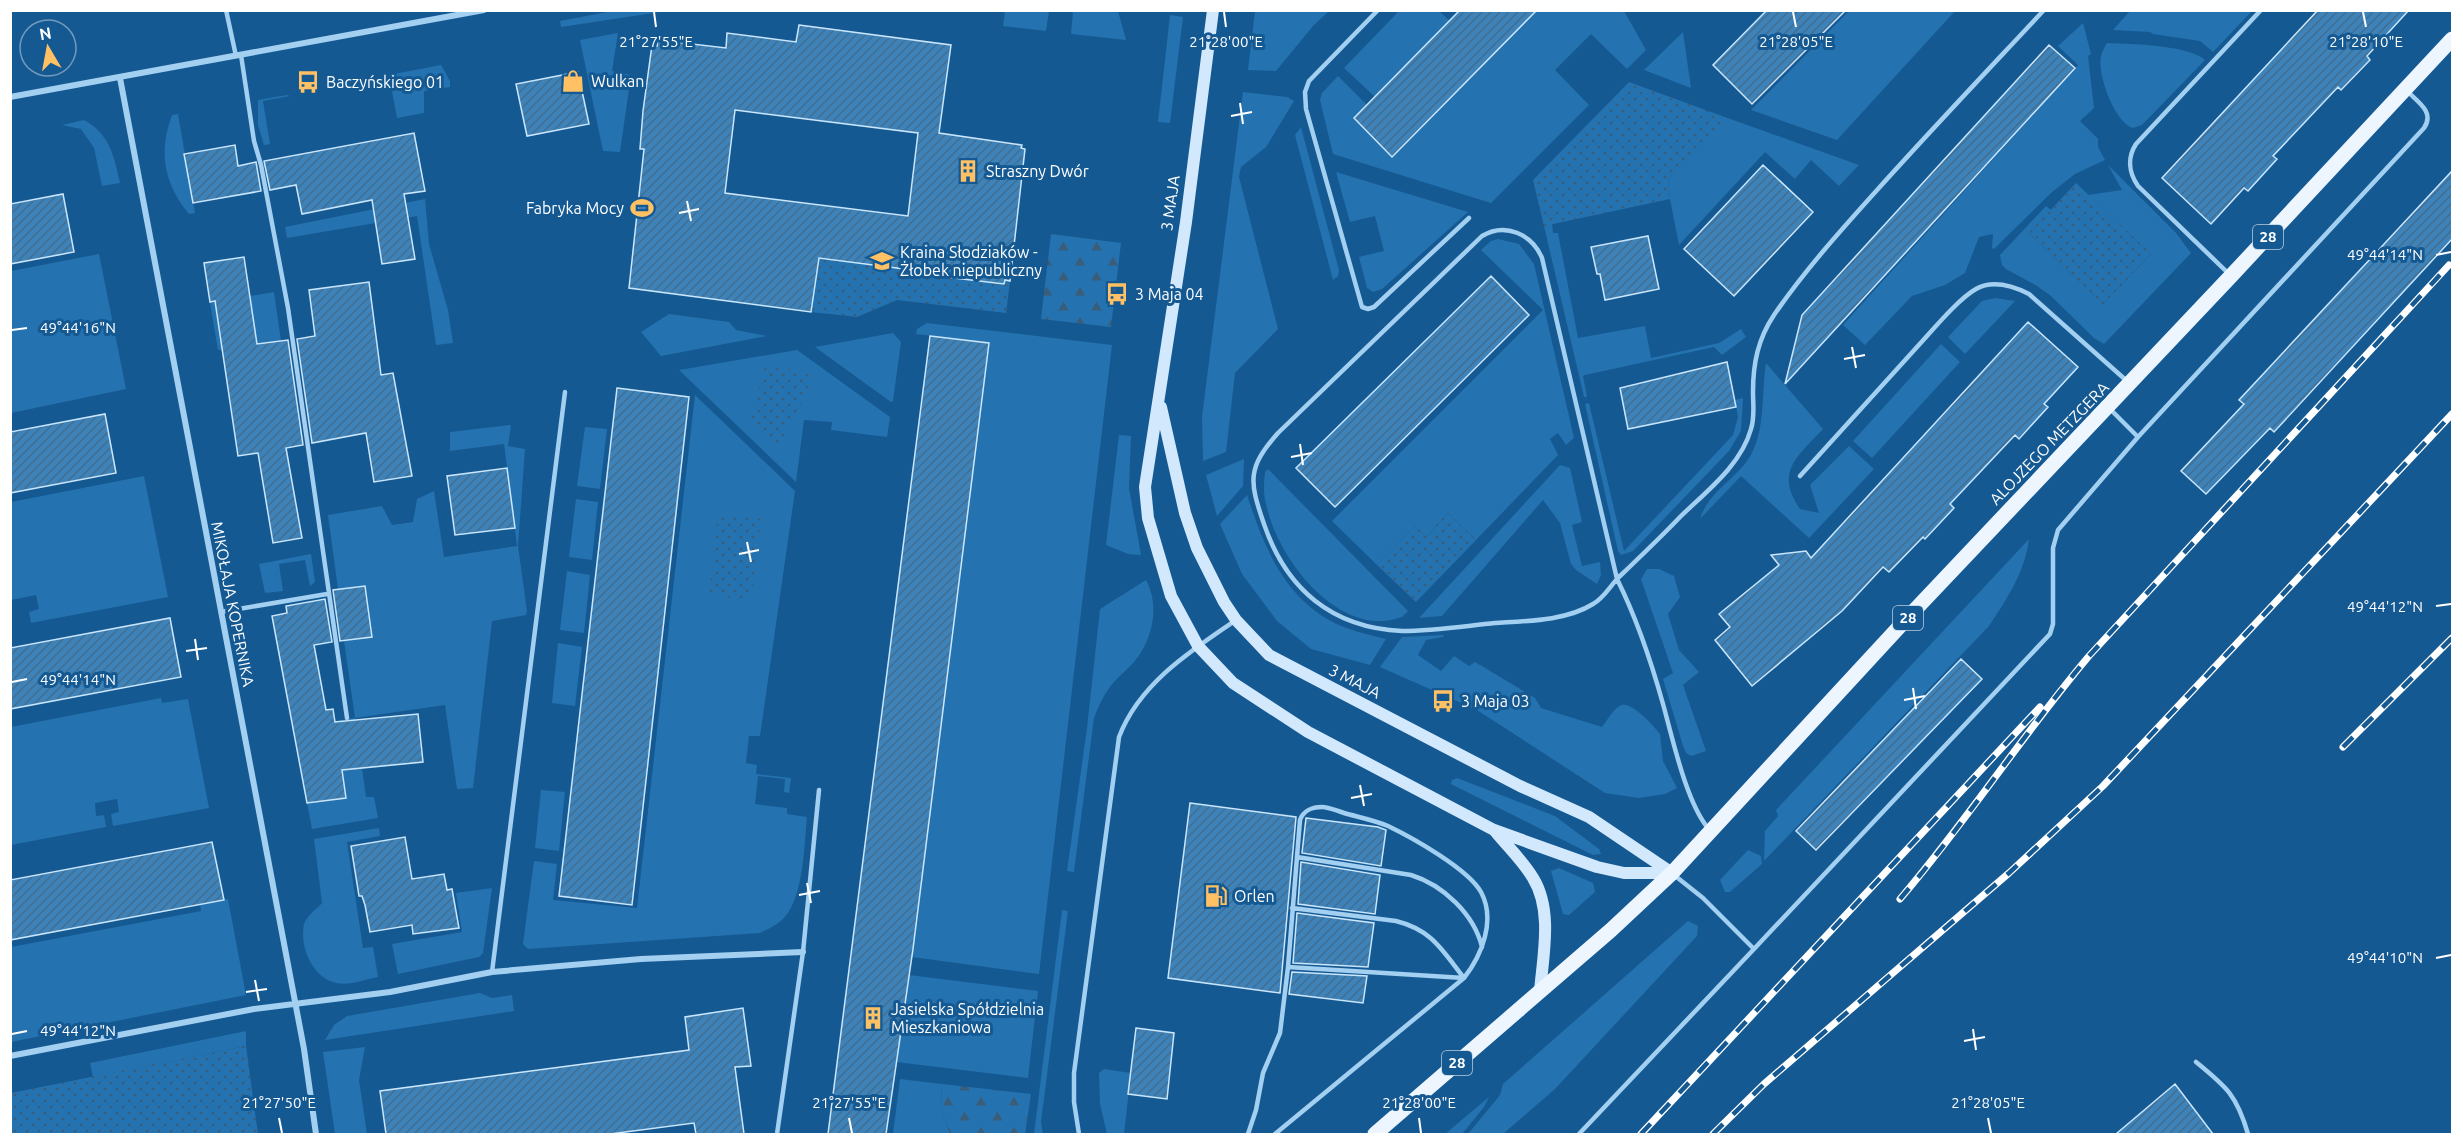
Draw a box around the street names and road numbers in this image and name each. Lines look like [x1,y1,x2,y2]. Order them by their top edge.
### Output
street label: 3 MAJA [1157,174,1183,232]
road number: 28 [2253,225,2283,249]
street label: ALOJZEGO METZGERA [1986,378,2113,508]
street label: MIKOŁAJA KOPERNIKA [208,520,258,689]
road number: 28 [1893,606,1923,630]
street label: 3 MAJA [1326,660,1384,702]
road number: 28 [1442,1051,1472,1075]

